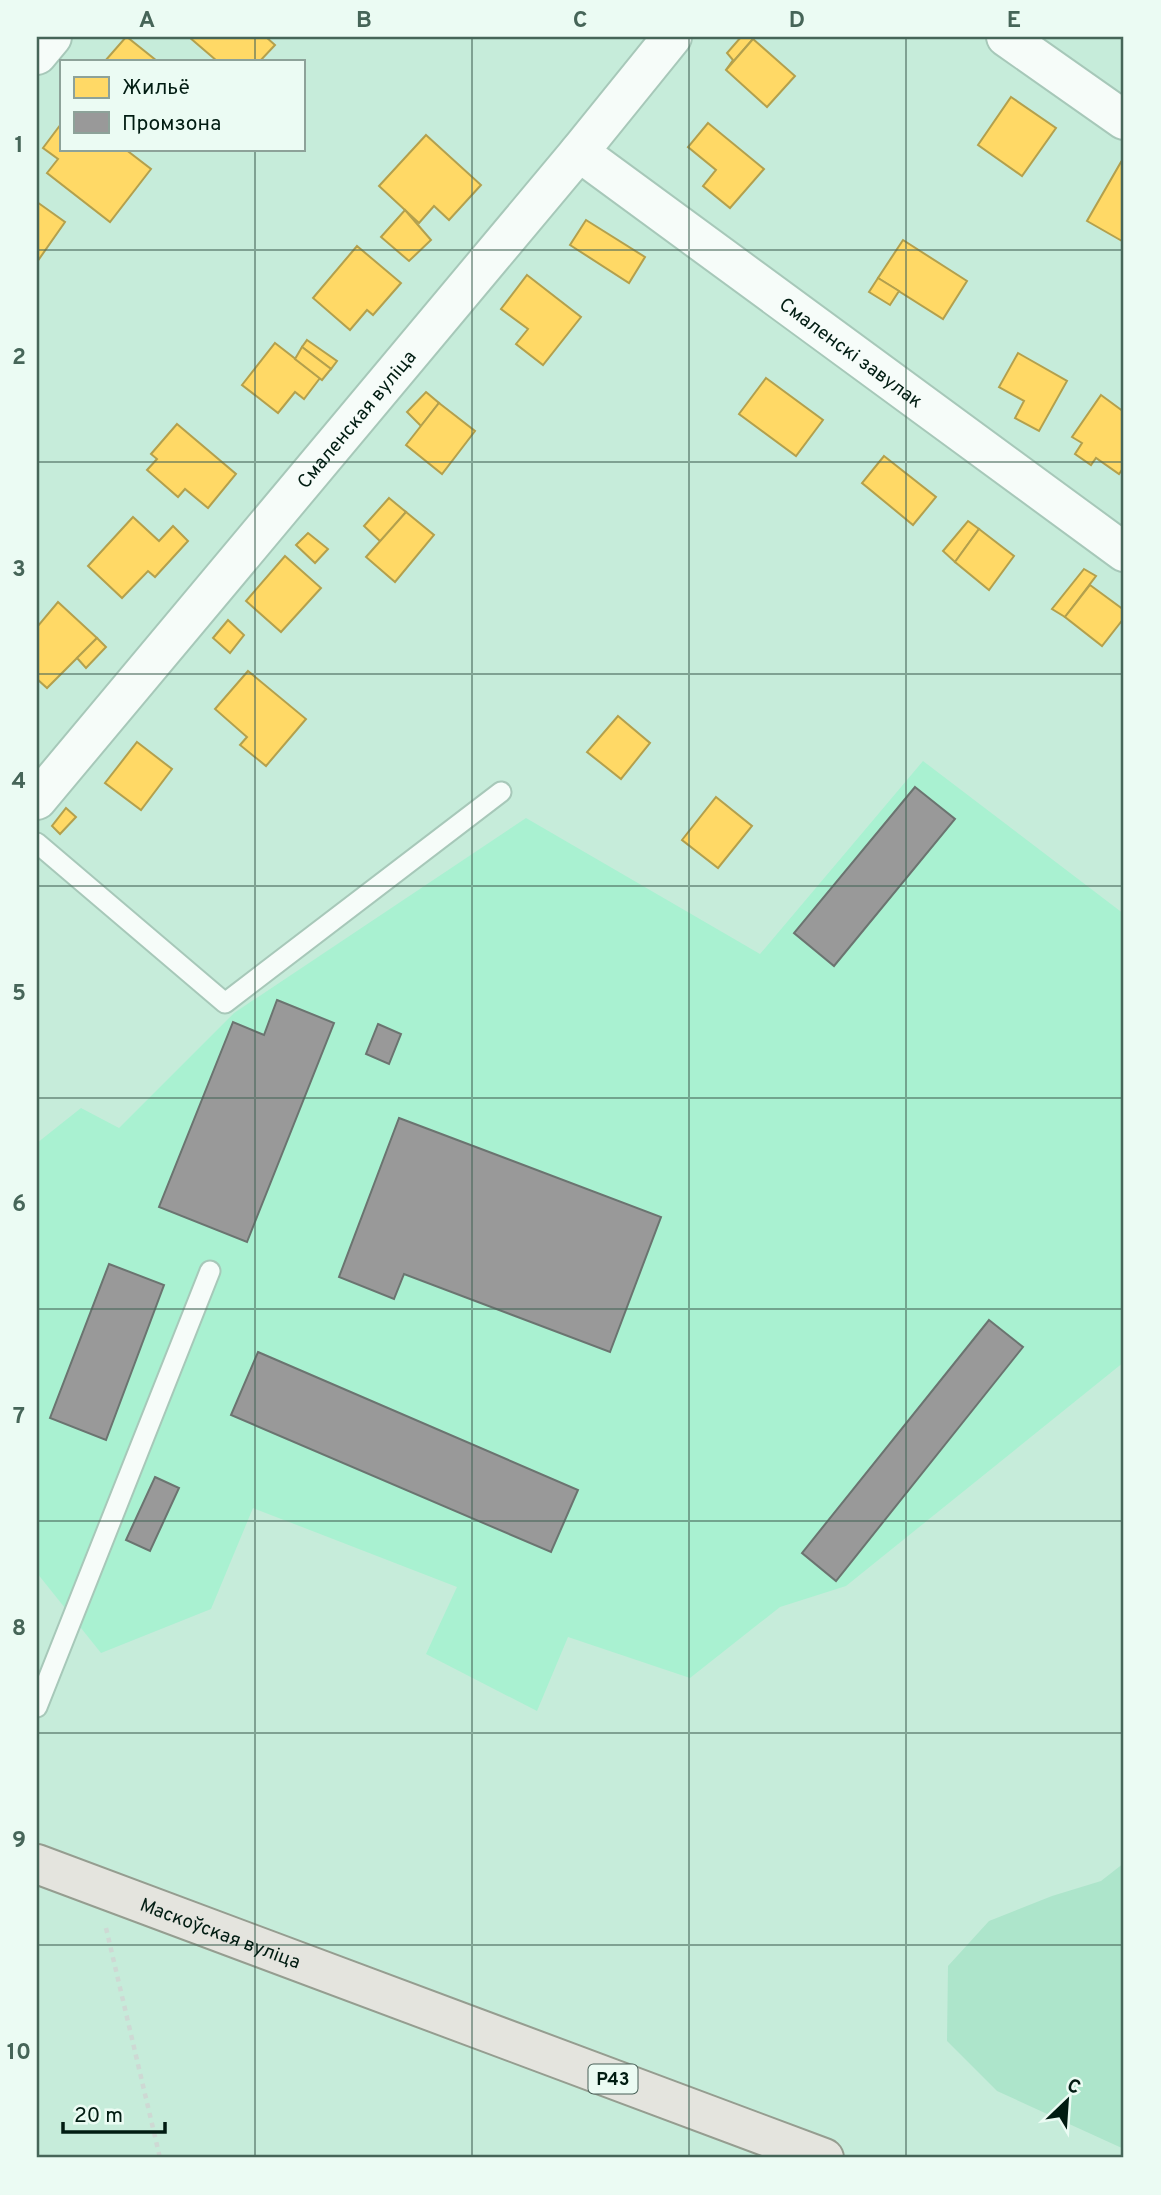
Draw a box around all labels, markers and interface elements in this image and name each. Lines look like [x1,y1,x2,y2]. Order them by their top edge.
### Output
text: A [139,7,155,36]
text: B [356,7,372,36]
text: C [573,7,587,36]
text: D [789,7,805,36]
text: E [1007,7,1021,36]
legend [60,60,304,150]
text: Жильё [122,75,190,102]
text: Промзона [122,111,221,138]
text: 1 [14,132,24,161]
street label: Смаленскі завулак [774,293,927,414]
text: 2 [12,344,26,373]
street label: Смаленская вуліца [293,346,422,494]
text: 3 [12,556,26,585]
text: 4 [12,768,26,797]
text: 5 [12,980,26,1009]
text: 6 [12,1191,26,1220]
text: 7 [13,1403,25,1432]
text: 8 [12,1615,26,1644]
text: 9 [12,1827,26,1856]
street label: Маскоўская вуліца [136,1894,303,1975]
text: 10 [7,2039,31,2068]
road number: Р43 [588,2064,638,2094]
north arrow [1032,2066,1102,2136]
text: С [1063,2074,1084,2101]
scale bar [63,2090,164,2134]
text: 20 m [74,2103,123,2130]

